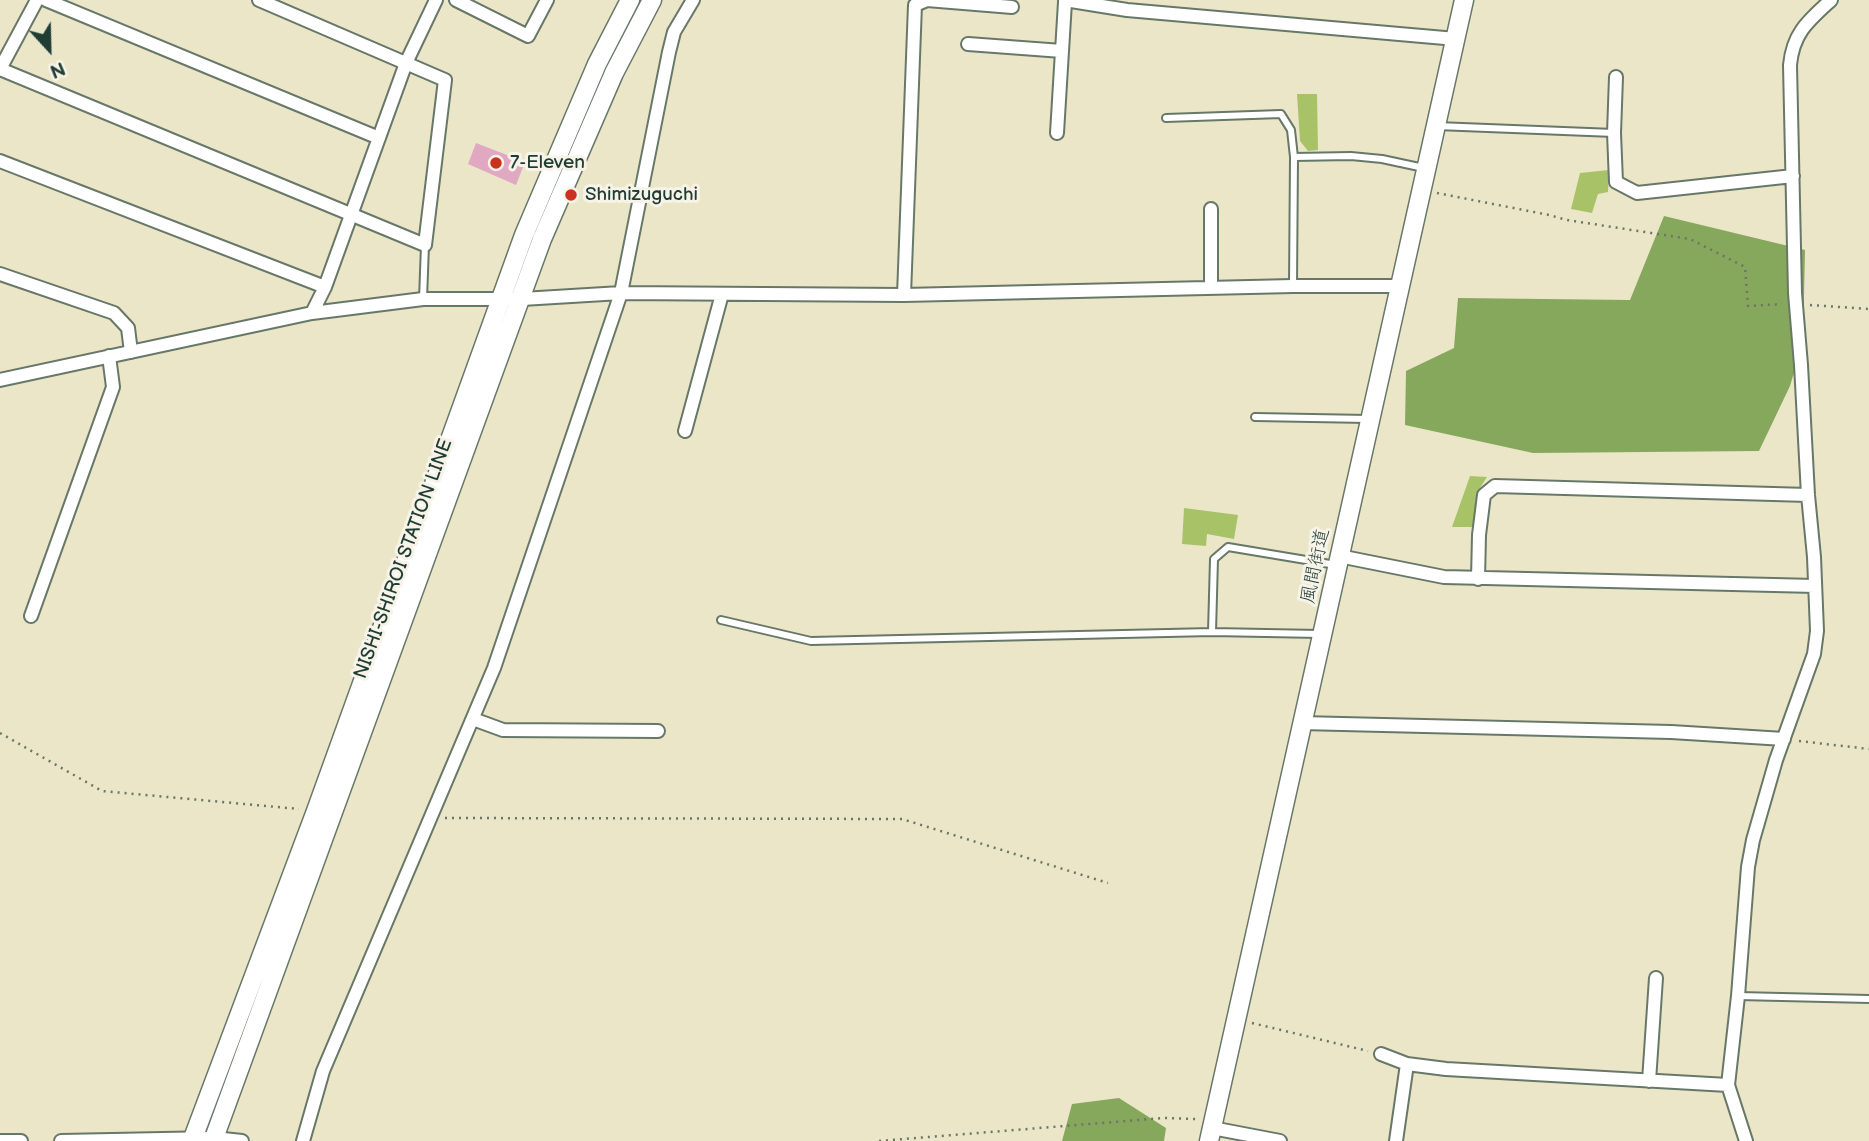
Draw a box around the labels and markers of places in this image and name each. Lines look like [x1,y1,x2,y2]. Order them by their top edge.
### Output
place label: 7-Eleven [510,152,585,174]
marker: 7-Eleven [488,155,504,171]
place label: Shimizuguchi [585,184,698,206]
marker: Shimizuguchi [563,187,579,203]

